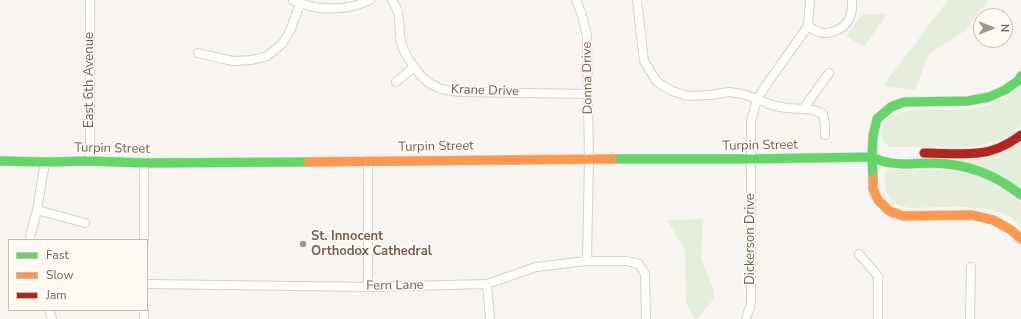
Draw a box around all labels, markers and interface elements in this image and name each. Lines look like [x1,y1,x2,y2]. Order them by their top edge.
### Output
north arrow [973,8,1013,48]
text: N [997,24,1012,32]
street label: East 6th Avenue [82,32,98,128]
street label: Donna Drive [580,42,596,114]
street label: Krane Drive [451,82,519,100]
street label: Turpin Street [722,138,798,154]
street label: Turpin Street [398,139,474,155]
street label: Turpin Street [74,141,150,157]
street label: Dickerson Drive [743,193,759,285]
place label: St. Innocent Orthodox Cathedral [311,229,432,260]
legend [8,239,148,311]
marker: St. Innocent Orthodox Cathedral [298,239,308,249]
text: Fast [46,247,69,263]
text: Slow [46,267,74,283]
street label: Fern Lane [366,278,424,294]
text: Jam [46,287,67,303]

